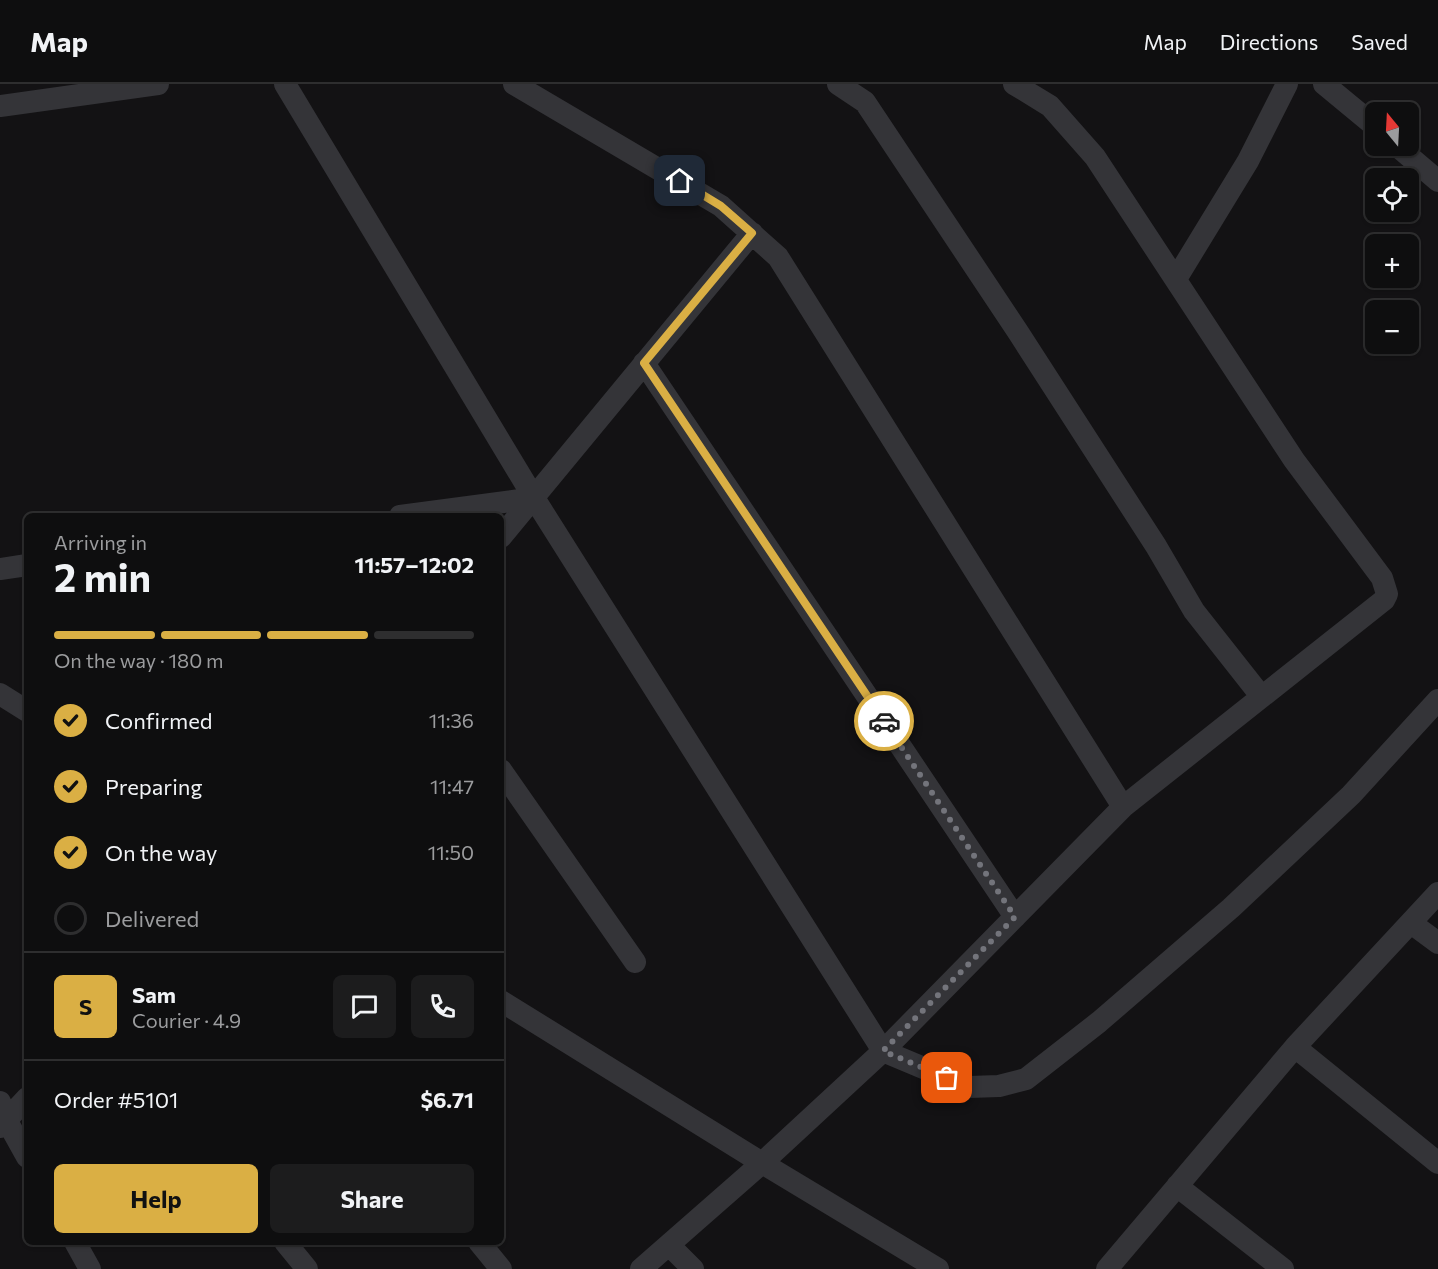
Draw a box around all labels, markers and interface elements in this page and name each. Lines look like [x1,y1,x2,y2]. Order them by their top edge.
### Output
text: Map [30,24,88,58]
text: Map [1144,29,1187,54]
text: Directions [1220,29,1318,54]
text: Saved [1351,29,1408,54]
north arrow [1365,102,1419,156]
map controls [1365,102,1419,354]
pin [654,155,705,206]
icon: home [663,164,696,197]
button: locate [1365,168,1419,222]
button: + [1365,234,1419,288]
button: − [1365,300,1419,354]
text: Arriving in [54,530,147,554]
text: 11:57–12:02 [355,551,474,578]
text: 2 min [54,552,151,600]
text: On the way · 180 m [54,648,223,672]
courier [854,691,914,751]
icon: check [54,704,87,737]
icon: car [868,705,901,738]
text: Confirmed [105,707,212,734]
text: 11:36 [429,708,474,732]
icon: check [54,770,87,803]
text: Preparing [105,773,202,800]
text: 11:47 [430,774,474,798]
icon: check [54,836,87,869]
text: On the way [105,839,217,866]
text: 11:50 [428,840,474,864]
text: Delivered [105,905,199,932]
button: chat [333,975,396,1038]
button: phone [411,975,474,1038]
text: Sam [132,981,176,1008]
text: S [79,993,92,1020]
text: Courier · 4.9 [132,1008,241,1032]
pin [921,1052,972,1103]
icon: bag [930,1061,963,1094]
text: Order #5101 [54,1086,179,1113]
text: $6.71 [420,1086,474,1113]
button: Help [54,1164,258,1233]
button: Share [270,1164,474,1233]

